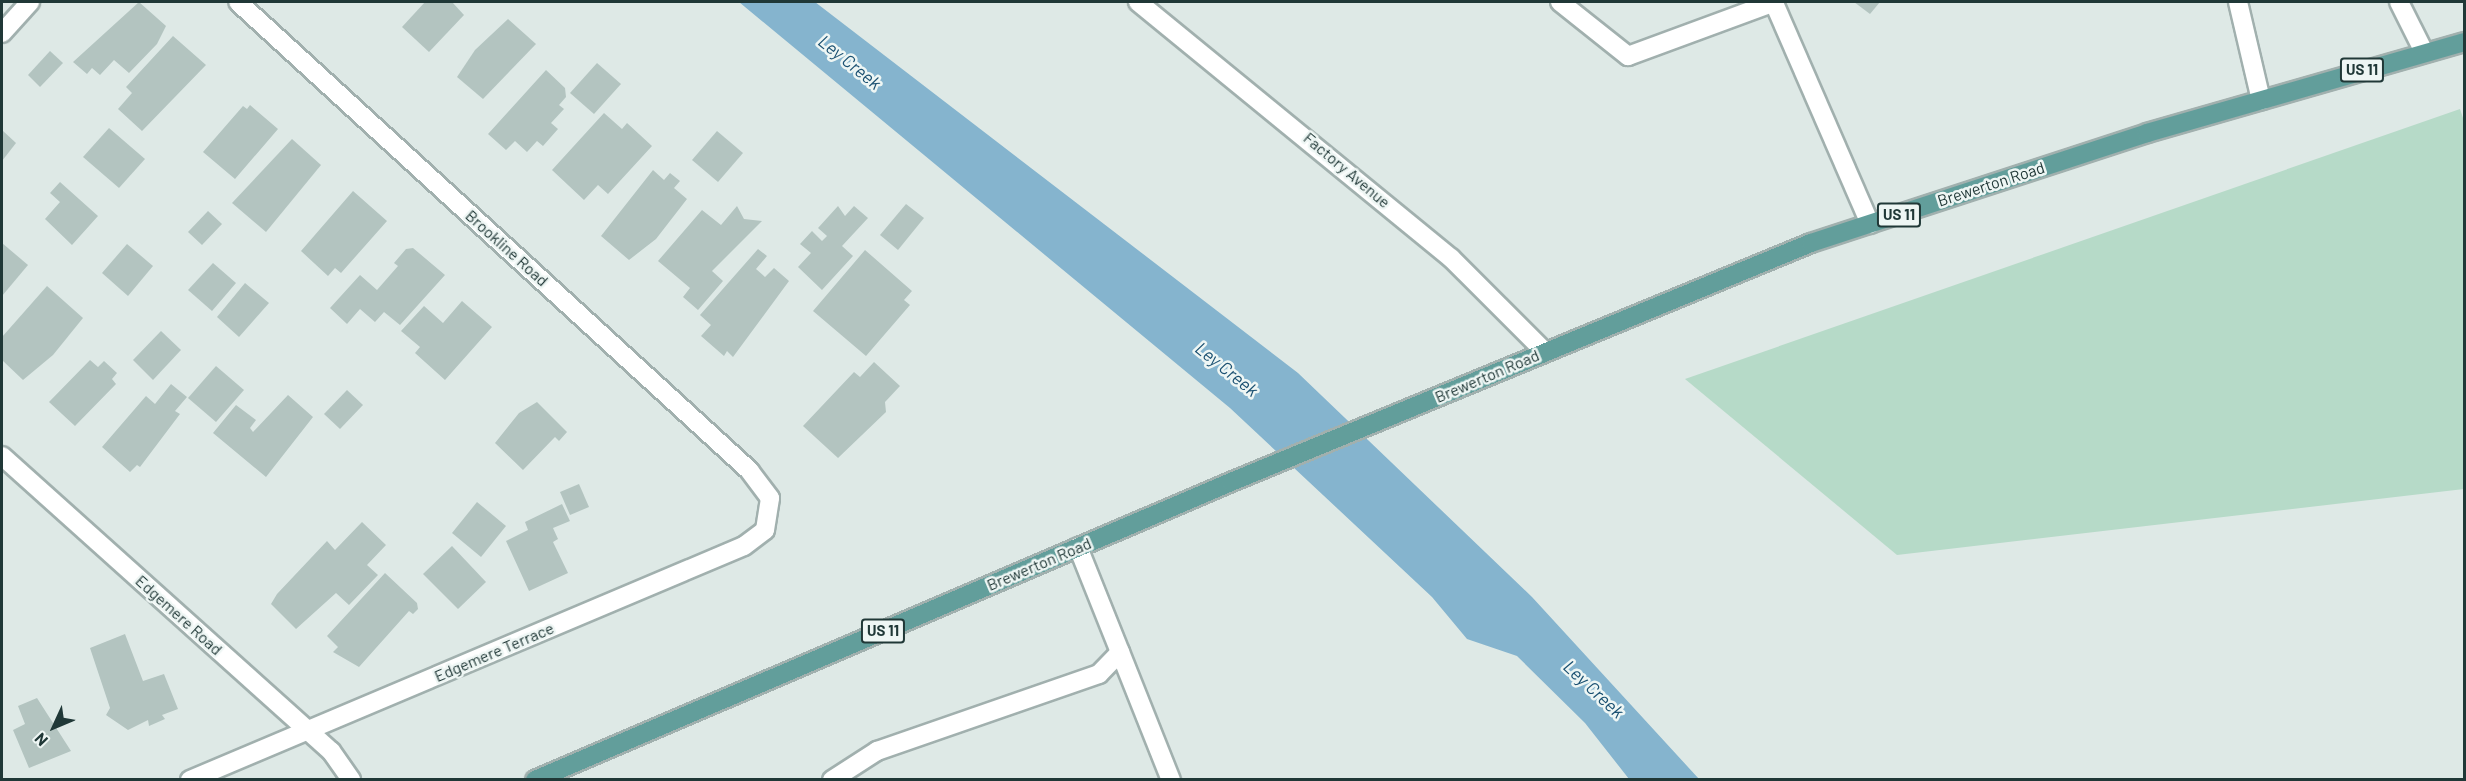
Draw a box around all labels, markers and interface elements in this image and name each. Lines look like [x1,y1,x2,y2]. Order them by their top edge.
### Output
water label: Ley Creek [814,30,886,94]
road number: US 11 [2340,58,2384,82]
street label: Factory Avenue [1300,128,1394,212]
street label: Brewerton Road [1935,158,2047,210]
road number: US 11 [1876,203,1922,227]
street label: Brookline Road [462,206,552,290]
water label: Ley Creek [1191,337,1263,401]
street label: Brewerton Road [1432,345,1542,407]
street label: Brewerton Road [984,533,1094,595]
street label: Edgemere Road [132,571,226,659]
street label: Edgemere Terrace [431,618,557,686]
road number: US 11 [860,619,906,643]
water label: Ley Creek [1559,656,1629,722]
north arrow [24,697,84,757]
text: N [30,729,51,750]

